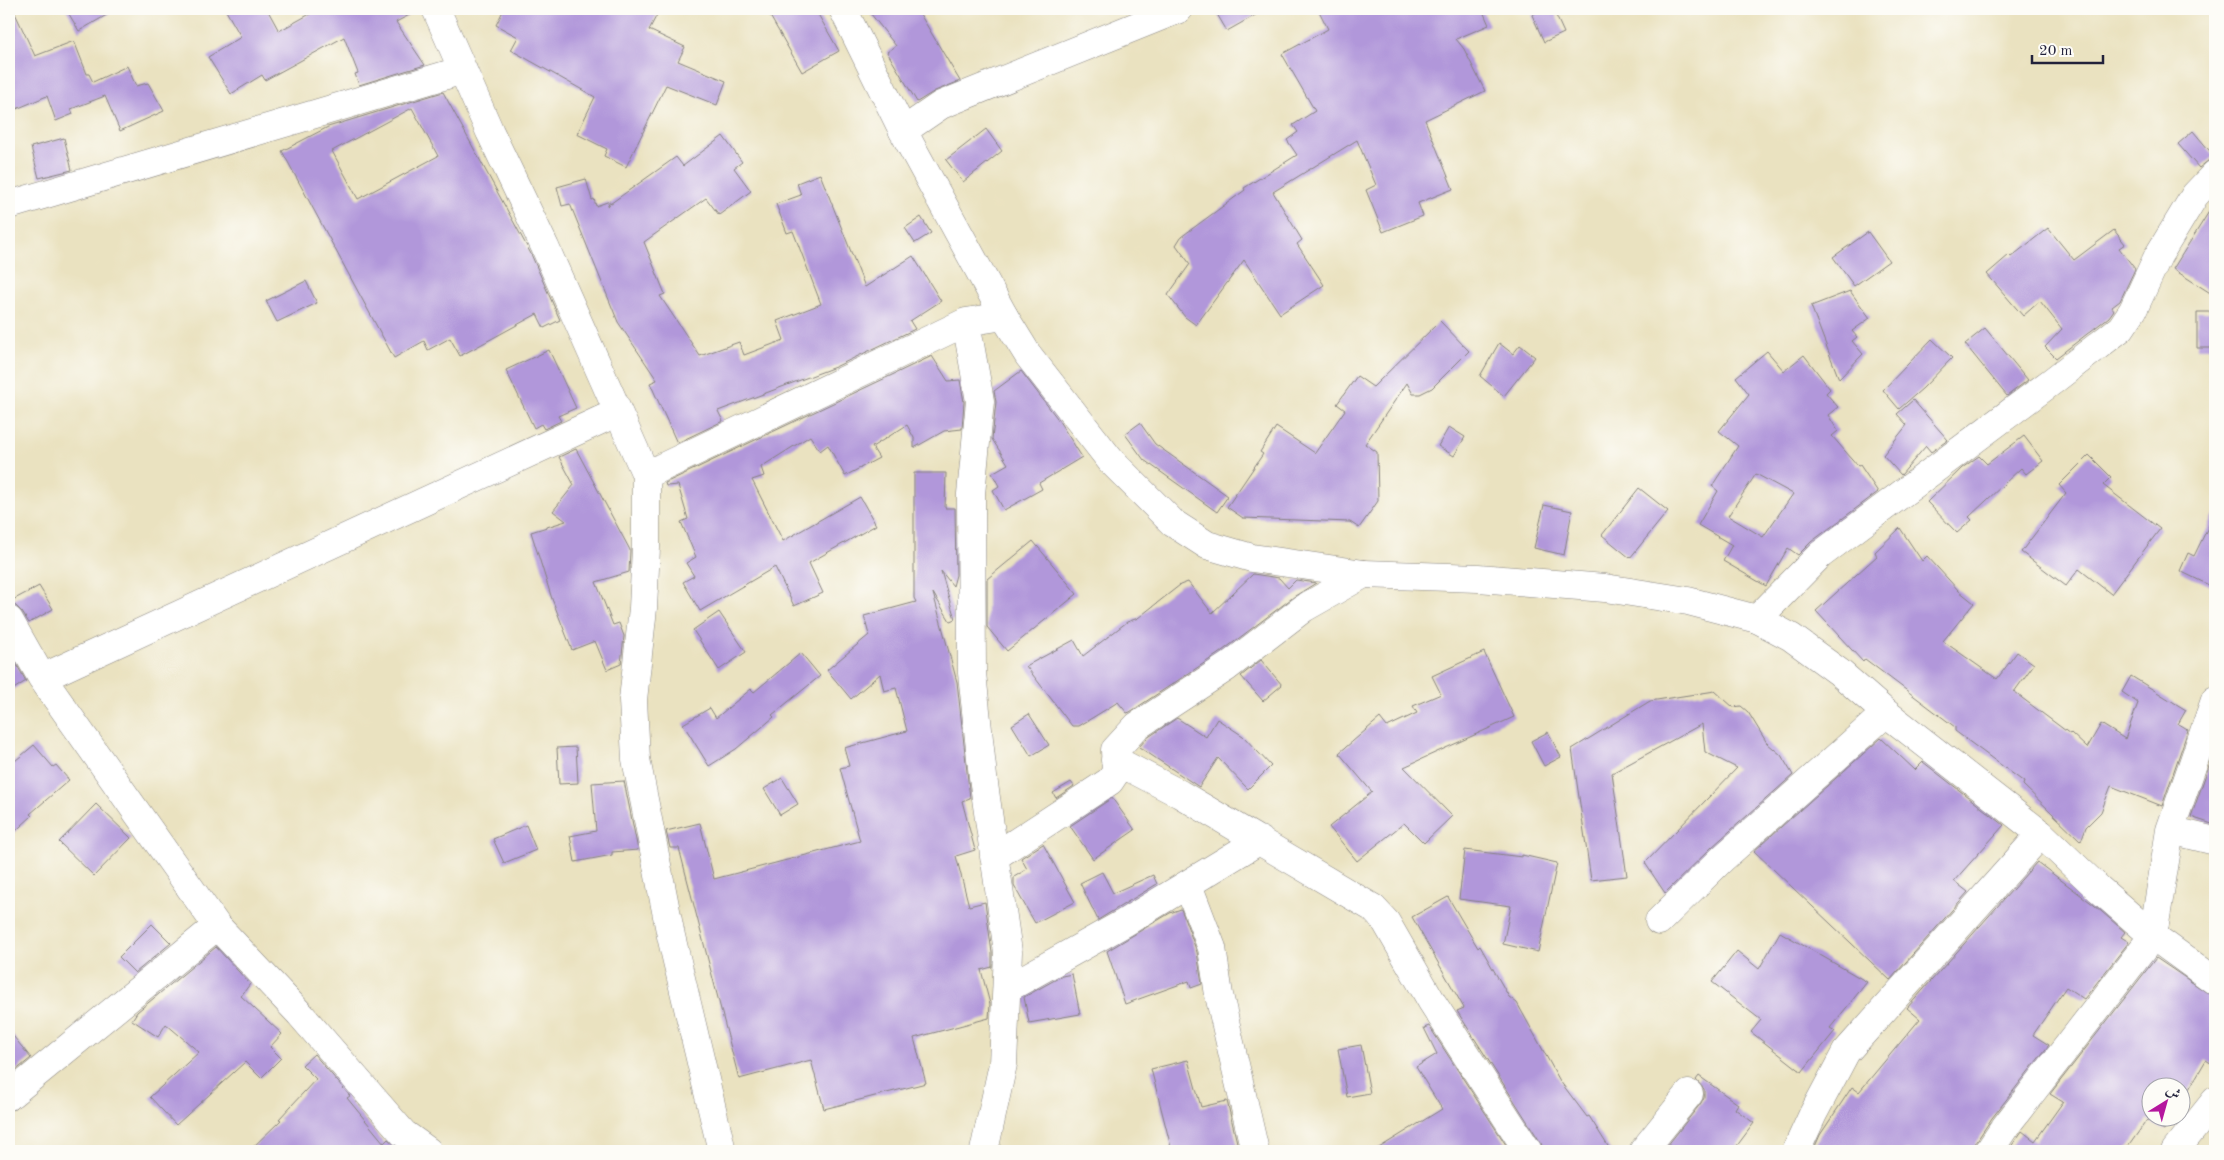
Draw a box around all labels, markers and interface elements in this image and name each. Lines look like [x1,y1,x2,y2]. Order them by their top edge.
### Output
scale bar [2032,32,2103,64]
text: 20 m [2039,44,2073,59]
north arrow [2142,1078,2192,1128]
text: ش [2163,1083,2183,1102]

